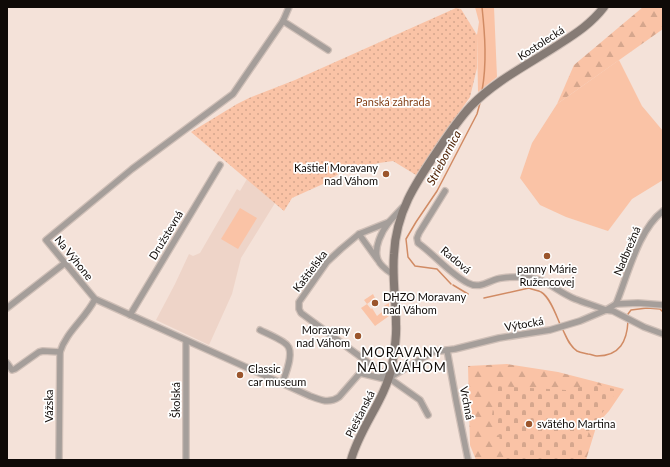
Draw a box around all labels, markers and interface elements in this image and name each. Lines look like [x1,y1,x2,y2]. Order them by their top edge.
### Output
street label: Kostolecká [515,23,566,62]
park label: Panská záhrada [356,95,430,108]
water label: Striebornica [423,128,464,188]
place label: Kaštieľ Moravany nad Váhom [294,161,378,187]
marker: Kaštieľ Moravany nad Váhom [381,169,391,179]
street label: Družstevná [146,208,185,262]
street label: Nadbrežná [610,224,643,277]
street label: Na Výhone [53,233,96,283]
street label: Radová [439,243,474,276]
street label: Kaštieľska [290,247,329,294]
marker: panny Márie Ružencovej [542,251,552,261]
place label: panny Márie Ružencovej [517,262,577,288]
place label: DHZO Moravany nad Váhom [383,290,466,316]
marker: DHZO Moravany nad Váhom [370,298,380,308]
street label: Výtocká [503,314,544,333]
place label: Moravany nad Váhom [296,323,350,349]
marker: Moravany nad Váhom [353,331,363,341]
district label: MORAVANY NAD VÁHOM [357,344,447,375]
place label: Classic car museum [248,362,306,388]
marker: Classic car museum [235,370,245,380]
street label: Školská [169,382,182,418]
street label: Vrchná [458,385,477,421]
street label: Piešťanská [342,388,377,440]
street label: Vážska [42,390,55,422]
place label: svätého Martina [537,417,615,430]
marker: svätého Martina [524,419,534,429]

